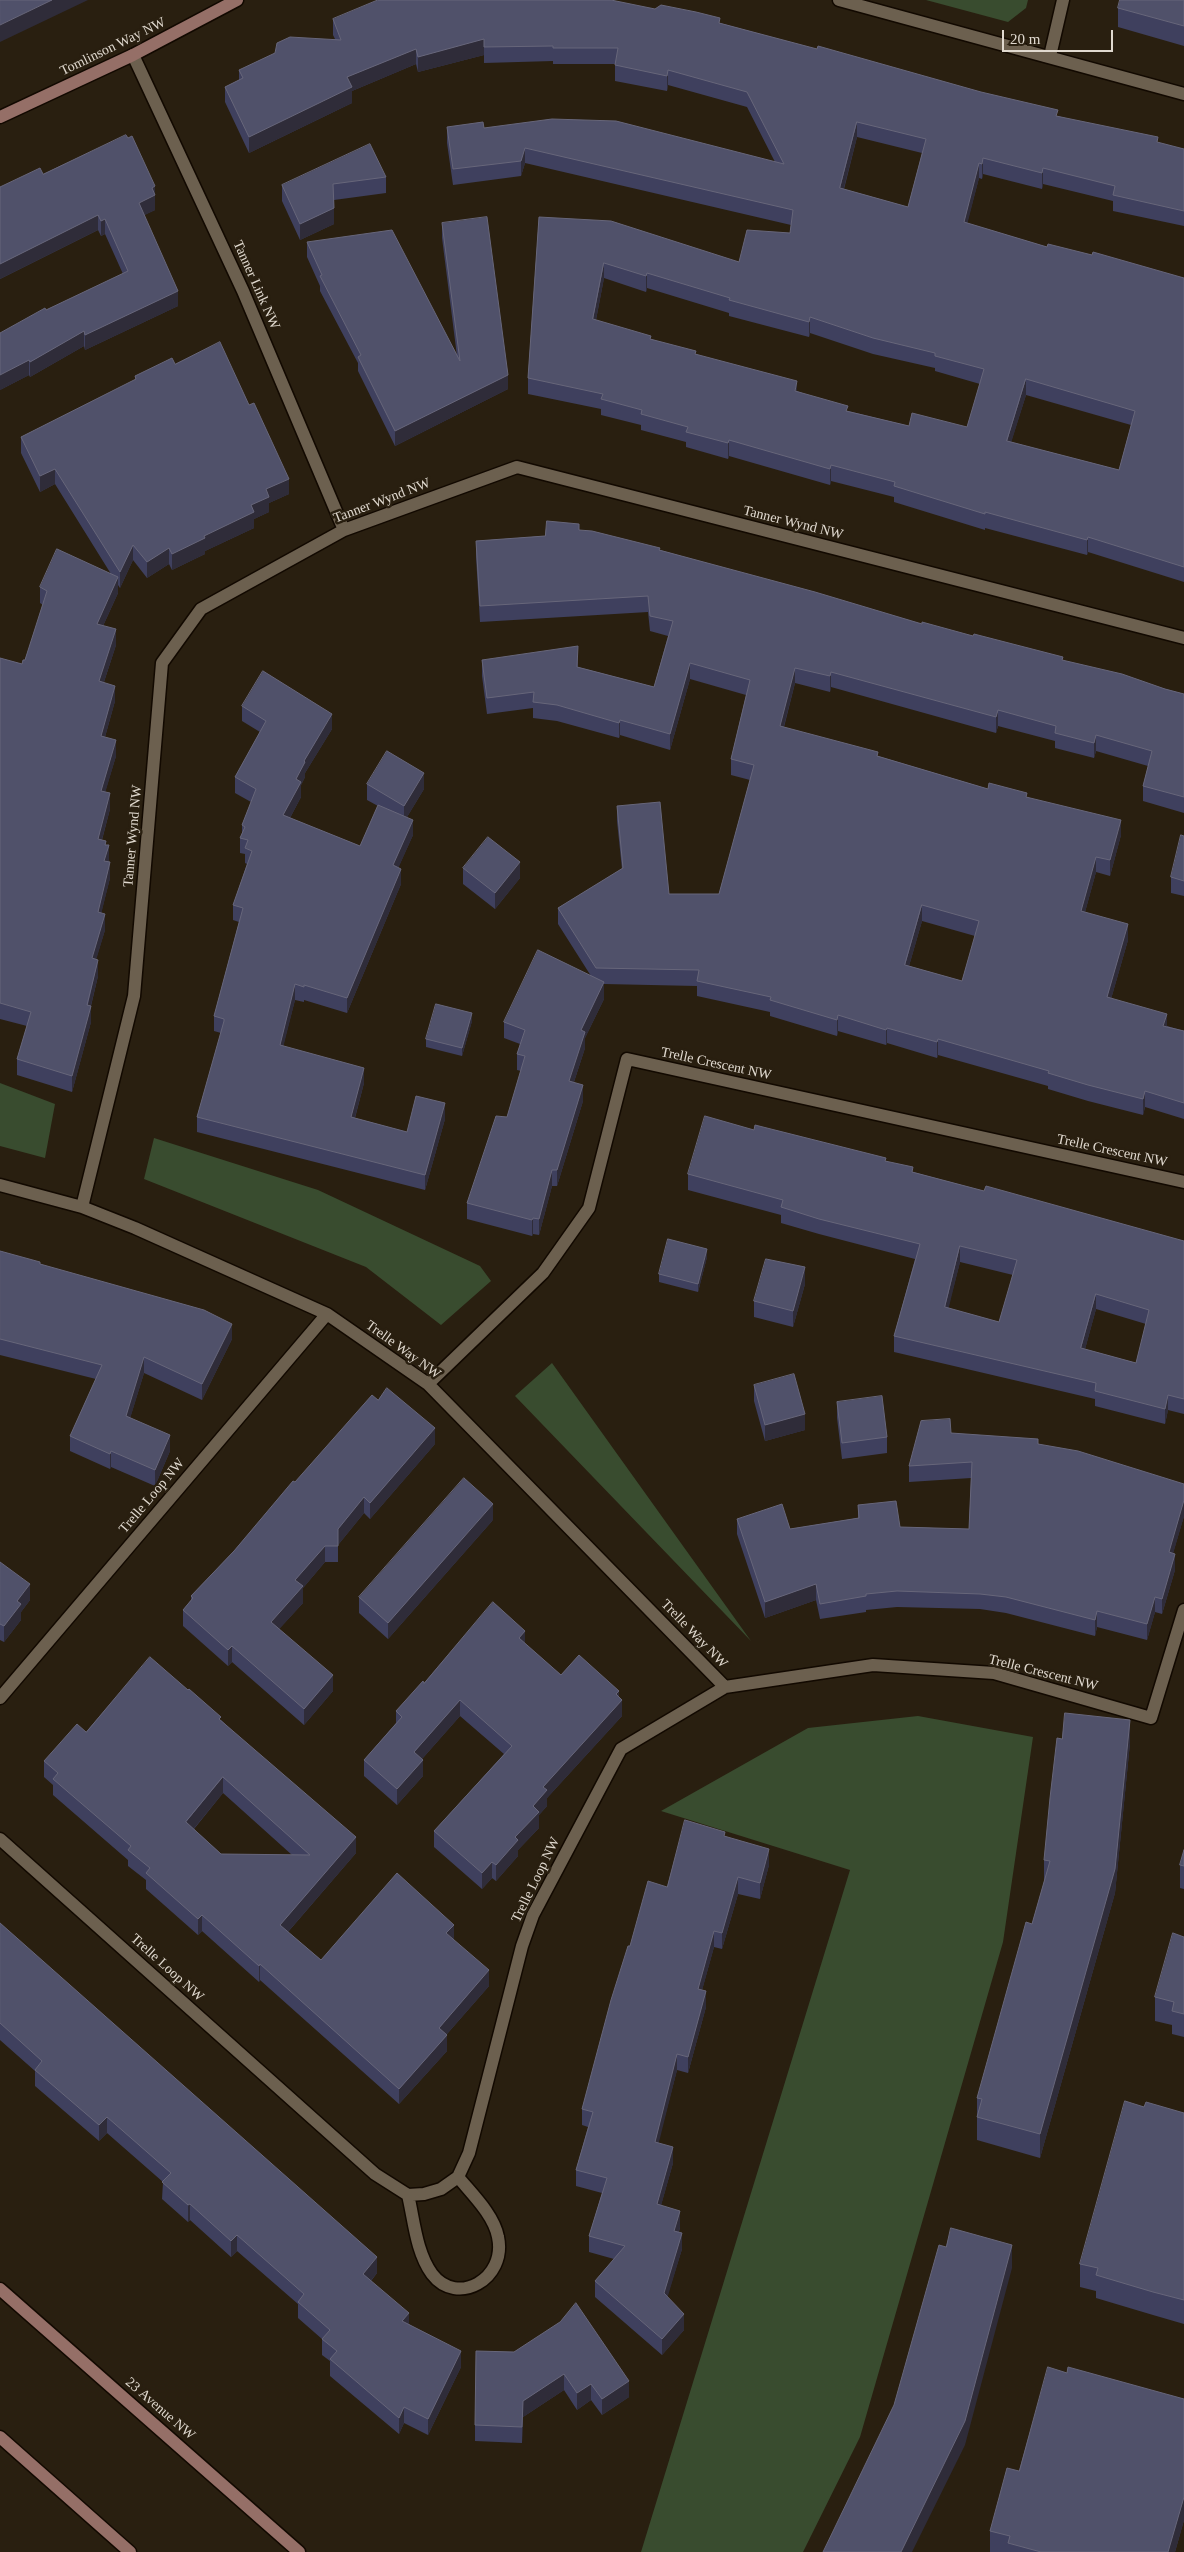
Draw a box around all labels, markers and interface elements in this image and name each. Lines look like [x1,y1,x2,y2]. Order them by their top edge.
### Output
street label: Tomlinson Way NW [57,14,169,80]
scale bar [1004,20,1115,52]
text: 20 m [1010,31,1040,47]
street label: Tanner Link NW [229,238,283,332]
street label: Tanner Wynd NW [331,475,433,527]
street label: Tanner Wynd NW [741,502,845,544]
street label: Tanner Wynd NW [120,784,146,888]
street label: Trelle Crescent NW [659,1044,773,1084]
street label: Trelle Crescent NW [1055,1131,1169,1171]
street label: Trelle Way NW [362,1317,444,1383]
street label: Trelle Loop NW [116,1455,188,1537]
street label: Trelle Way NW [657,1596,731,1672]
street label: Trelle Crescent NW [987,1651,1099,1695]
street label: Trelle Loop NW [508,1835,564,1925]
street label: Trelle Loop NW [127,1931,207,2005]
street label: 23 Avenue NW [122,2374,198,2444]

